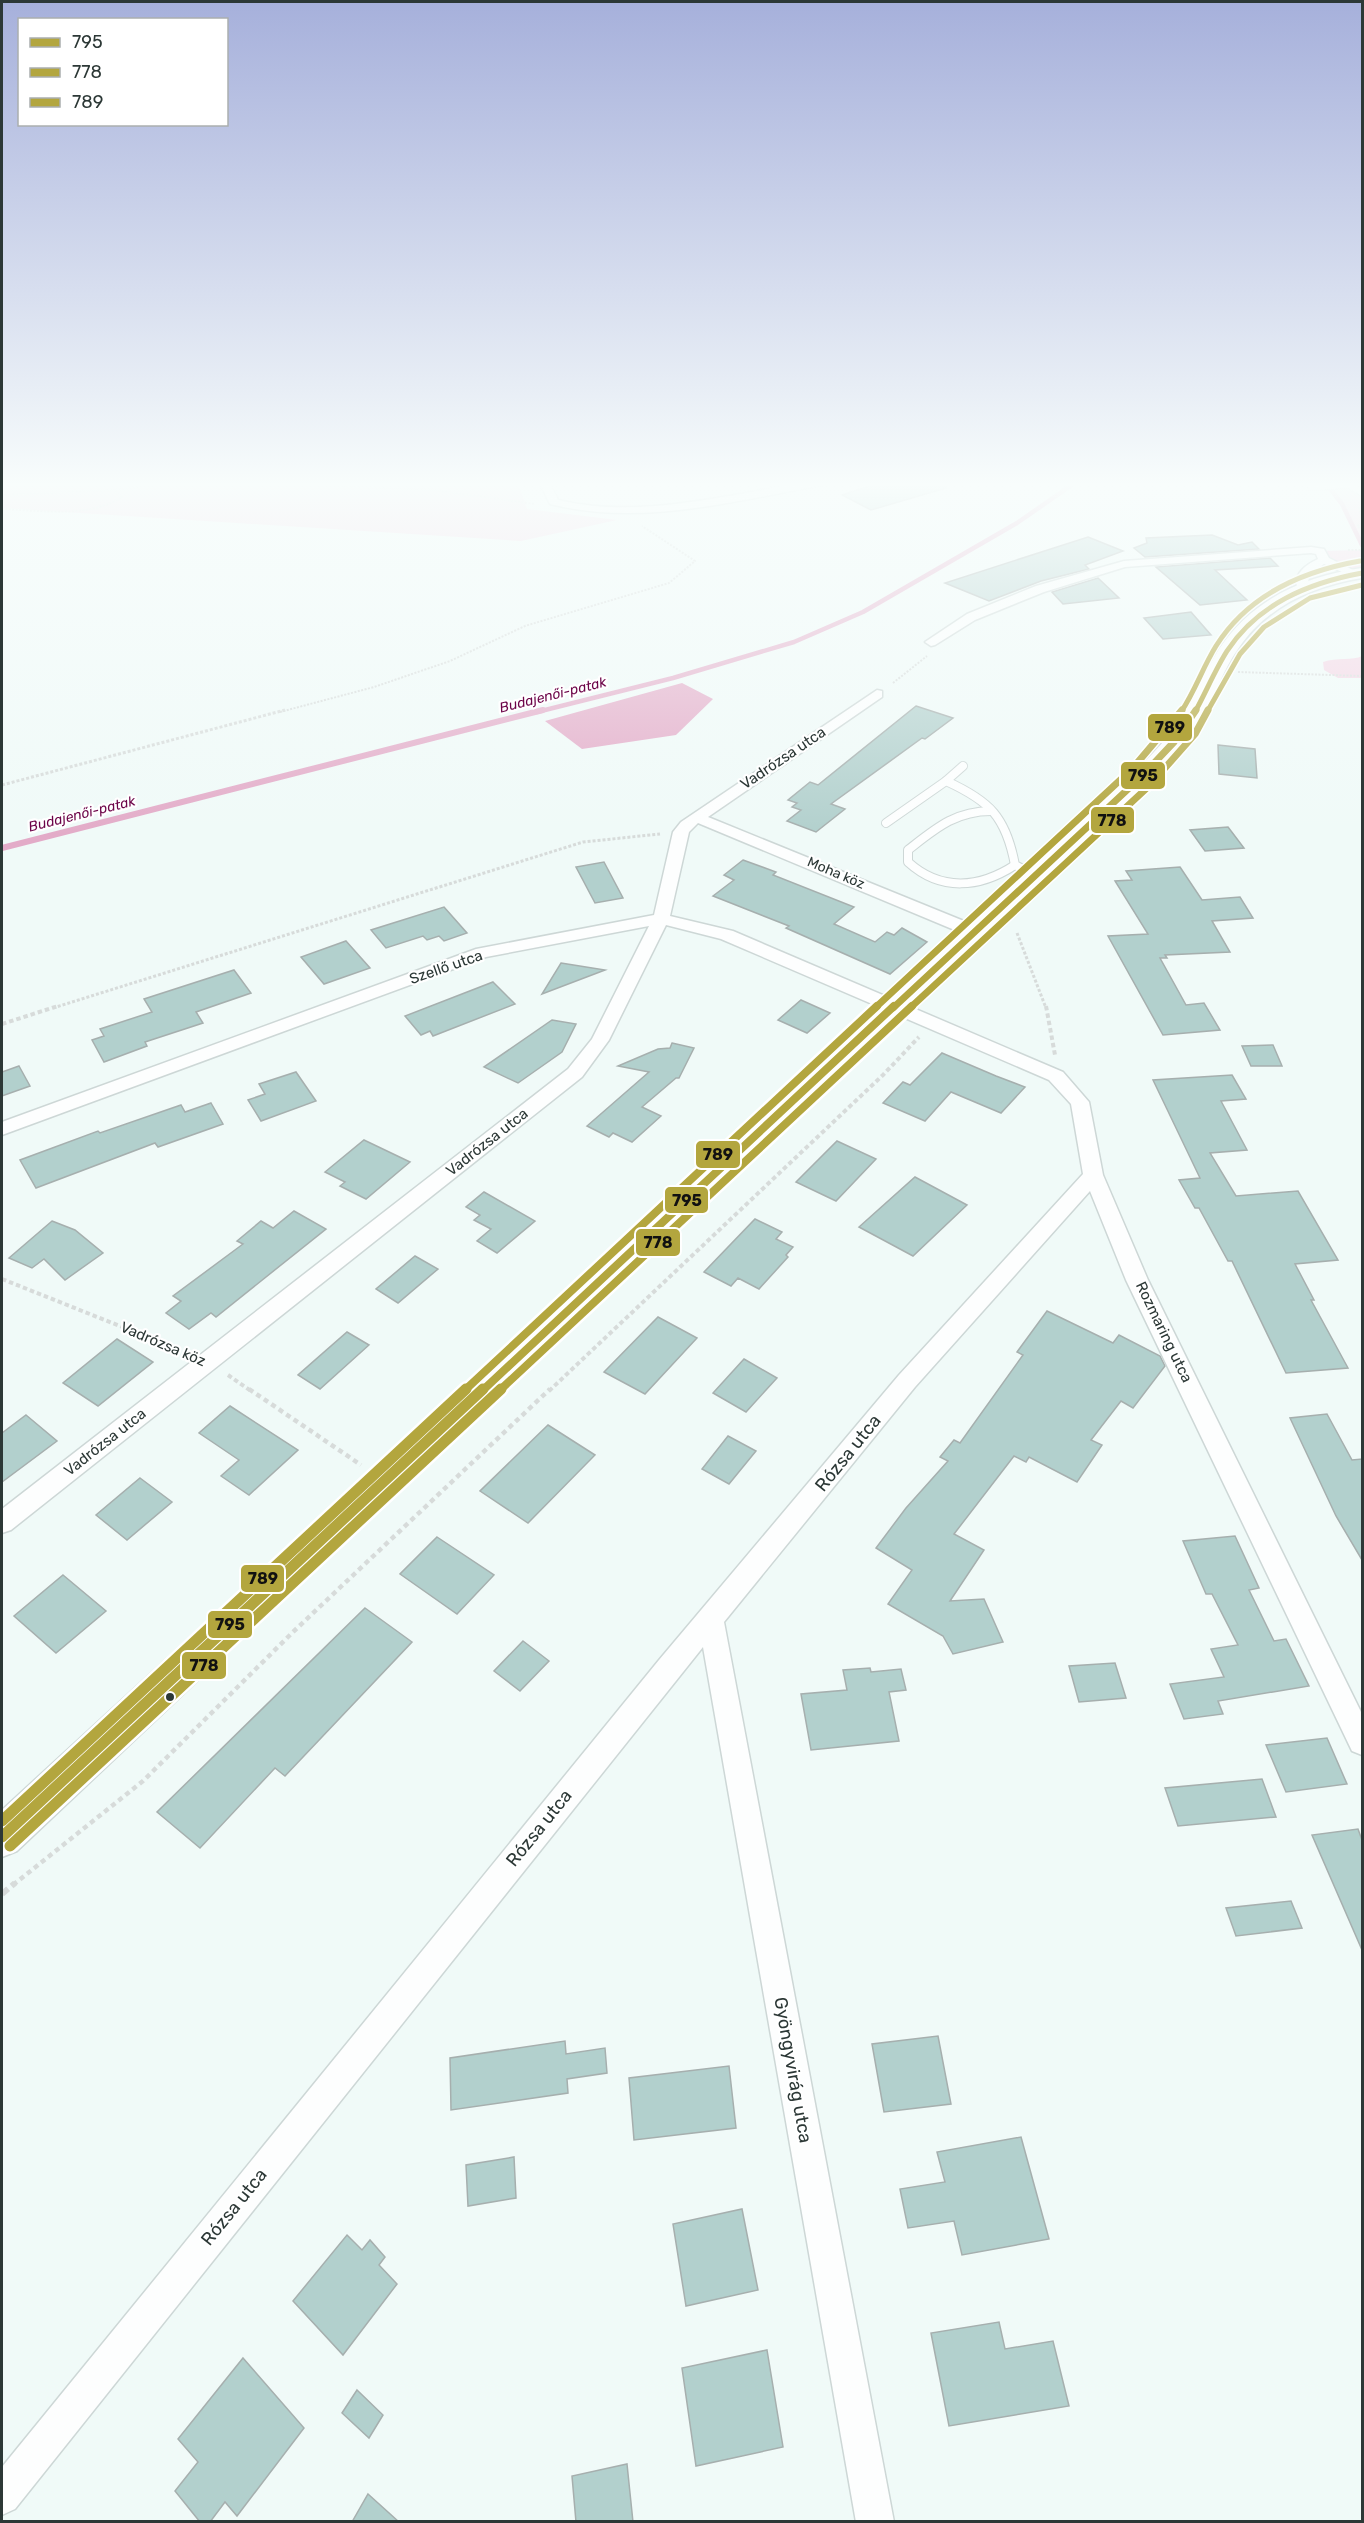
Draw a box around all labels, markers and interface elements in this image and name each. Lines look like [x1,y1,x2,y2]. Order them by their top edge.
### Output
legend [18,18,228,126]
text: 795 [72,31,103,53]
text: 778 [72,61,102,83]
text: 789 [72,91,103,113]
water label: Budajenői-patak [498,673,609,717]
line badge: 789 [1147,713,1193,742]
text: 789 [1155,718,1185,737]
street label: Vadrózsa utca [737,723,829,793]
line badge: 795 [1120,761,1166,790]
text: 795 [1128,766,1158,785]
water label: Budajenői-patak [27,792,138,836]
line badge: 778 [1090,806,1135,834]
text: 778 [1097,811,1127,830]
street label: Moha köz [805,853,867,893]
street label: Szellő utca [407,946,485,988]
street label: Vadrózsa utca [442,1104,532,1180]
line badge: 789 [695,1140,741,1169]
text: 789 [703,1145,733,1164]
line badge: 795 [664,1186,709,1214]
text: 795 [672,1191,702,1210]
line badge: 778 [635,1228,681,1257]
text: 778 [643,1233,673,1252]
street label: Rozmaring utca [1132,1279,1196,1385]
street label: Vadrózsa köz [118,1318,209,1370]
street label: Vadrózsa utca [60,1404,150,1480]
street label: Rózsa utca [810,1410,886,1496]
line badge: 789 [240,1564,285,1593]
text: 789 [248,1569,278,1588]
line badge: 795 [207,1610,253,1639]
text: 795 [215,1615,245,1634]
line badge: 778 [181,1651,227,1680]
text: 778 [189,1656,219,1675]
unlabelled marker [164,1691,176,1703]
street label: Rózsa utca [501,1785,577,1871]
street label: Gyöngyvirág utca [769,1995,817,2145]
street label: Rózsa utca [196,2164,272,2250]

